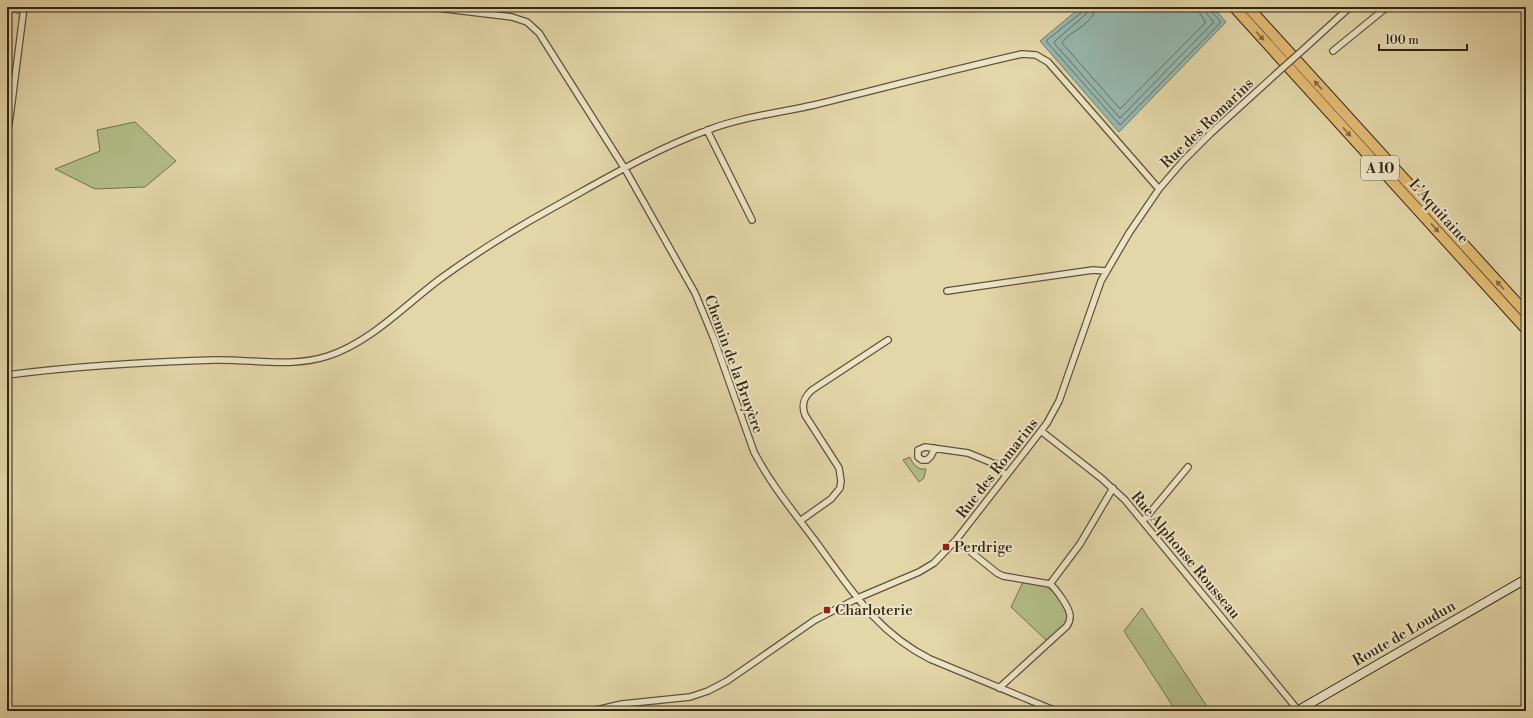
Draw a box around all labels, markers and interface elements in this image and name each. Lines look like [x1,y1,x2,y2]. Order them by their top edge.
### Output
scale bar [1379,26,1467,52]
one-way arrow [1255,31,1265,41]
text: 100 m [1385,33,1419,48]
street label: Rue des Romarins [1157,74,1258,173]
one-way arrow [1313,80,1323,90]
one-way arrow [1343,127,1352,137]
road number: A 10 [1361,156,1399,180]
street label: L'Aquitaine [1405,175,1473,248]
one-way arrow [1430,223,1439,234]
one-way arrow [1495,279,1504,290]
street label: Chemin de la Bruyère [700,292,767,436]
street label: Rue des Romarins [952,414,1042,522]
street label: Rue Alphonse Rousseau [1127,488,1245,623]
place label: Perdrige [954,538,1013,557]
marker: Perdrige [941,542,951,552]
street label: Route de Loudun [1350,596,1459,670]
place label: Charloterie [835,601,913,620]
marker: Charloterie [822,605,832,615]

